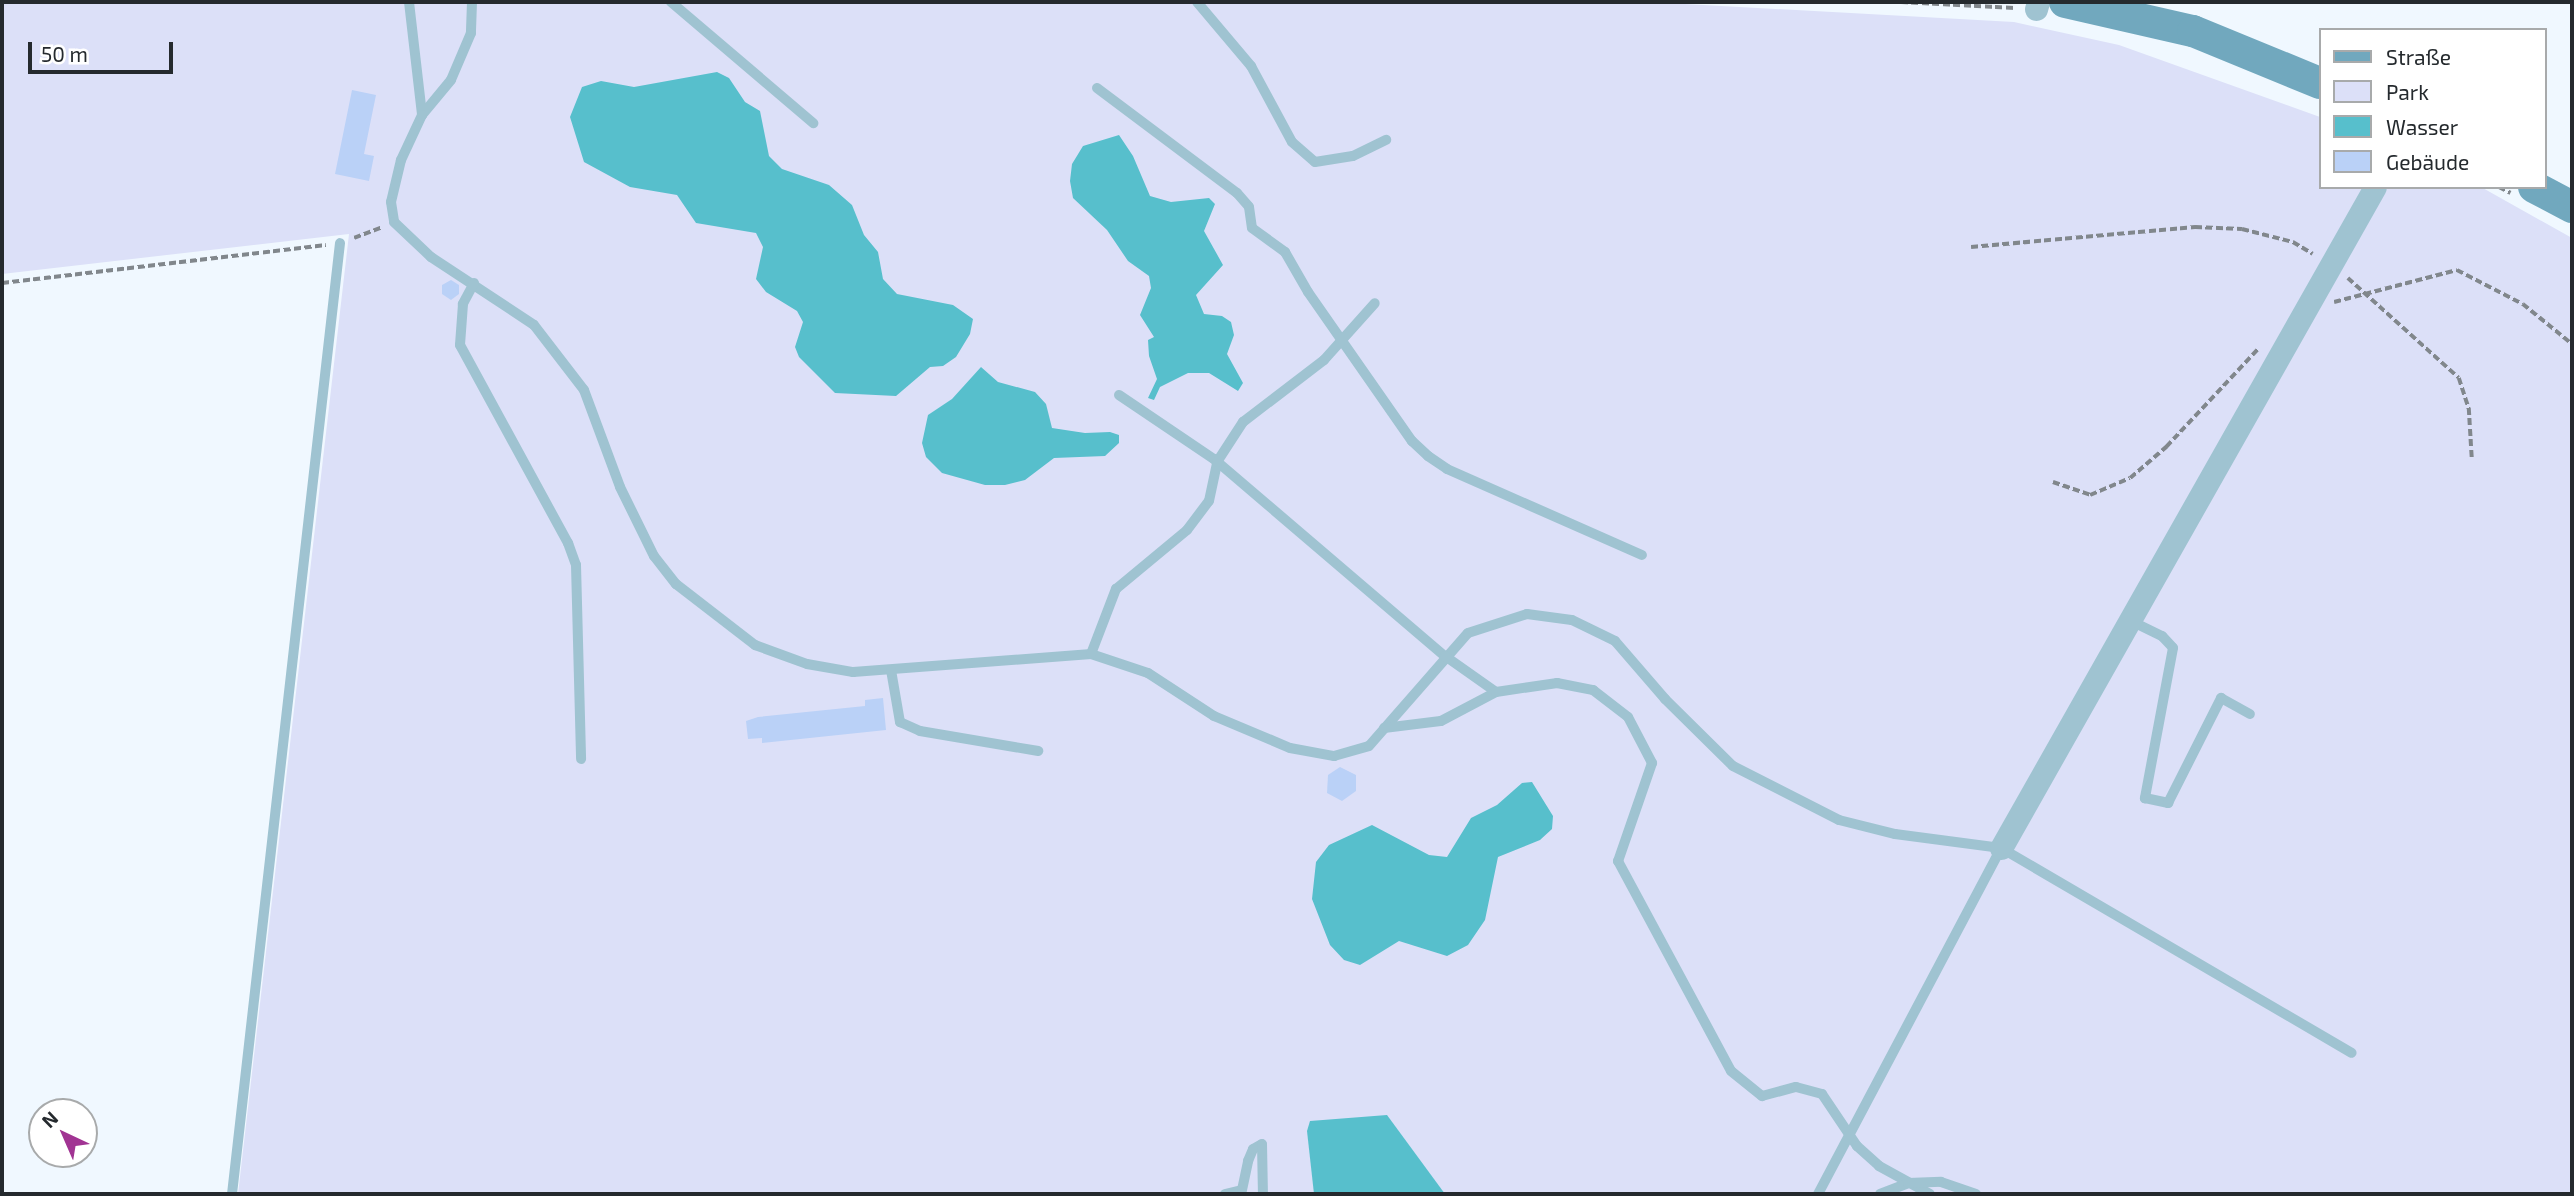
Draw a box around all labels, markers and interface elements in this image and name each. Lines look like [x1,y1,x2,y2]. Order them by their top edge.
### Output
scale bar [32,28,177,72]
legend [2318,28,2546,189]
text: 50 m [41,41,88,66]
text: Straße [2386,44,2451,69]
text: Park [2386,79,2429,104]
text: Wasser [2386,114,2458,139]
text: Gebäude [2386,149,2469,174]
north arrow [28,1098,98,1168]
text: N [37,1106,62,1132]

